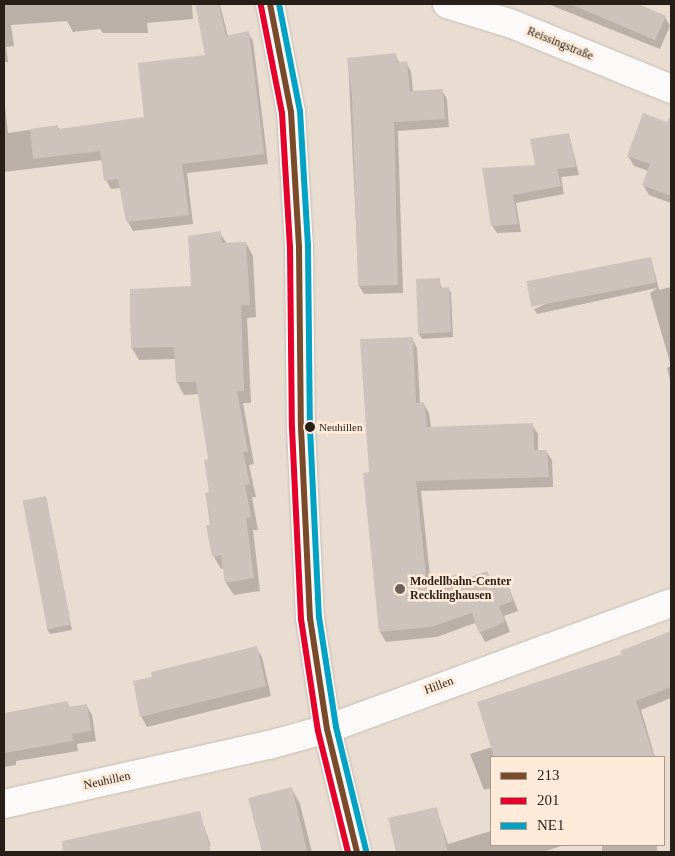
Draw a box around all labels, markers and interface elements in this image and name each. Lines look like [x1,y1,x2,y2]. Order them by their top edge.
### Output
street label: Reissingstraße [525,24,595,64]
place label: Neuhillen [319,420,362,434]
marker: Neuhillen [305,422,315,432]
place label: Modellbahn-Center Recklinghausen [410,575,511,603]
marker: Modellbahn-Center Recklinghausen [394,583,406,595]
street label: Hillen [422,674,456,698]
legend [490,756,665,846]
text: 213 [537,767,560,783]
street label: Neuhillen [82,769,132,793]
text: 201 [537,792,560,808]
text: NE1 [537,817,565,833]

